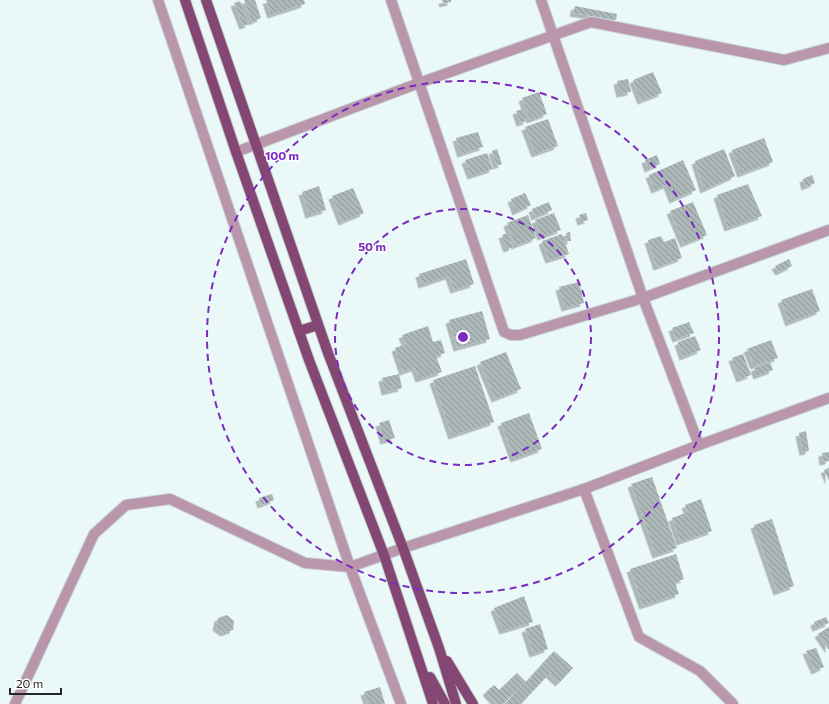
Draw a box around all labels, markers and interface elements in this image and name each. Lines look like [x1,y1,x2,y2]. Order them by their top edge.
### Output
text: 100 m [265,148,299,162]
text: 50 m [358,239,386,253]
centre of rings [456,330,470,344]
scale bar [10,670,61,696]
text: 20 m [16,676,43,690]

